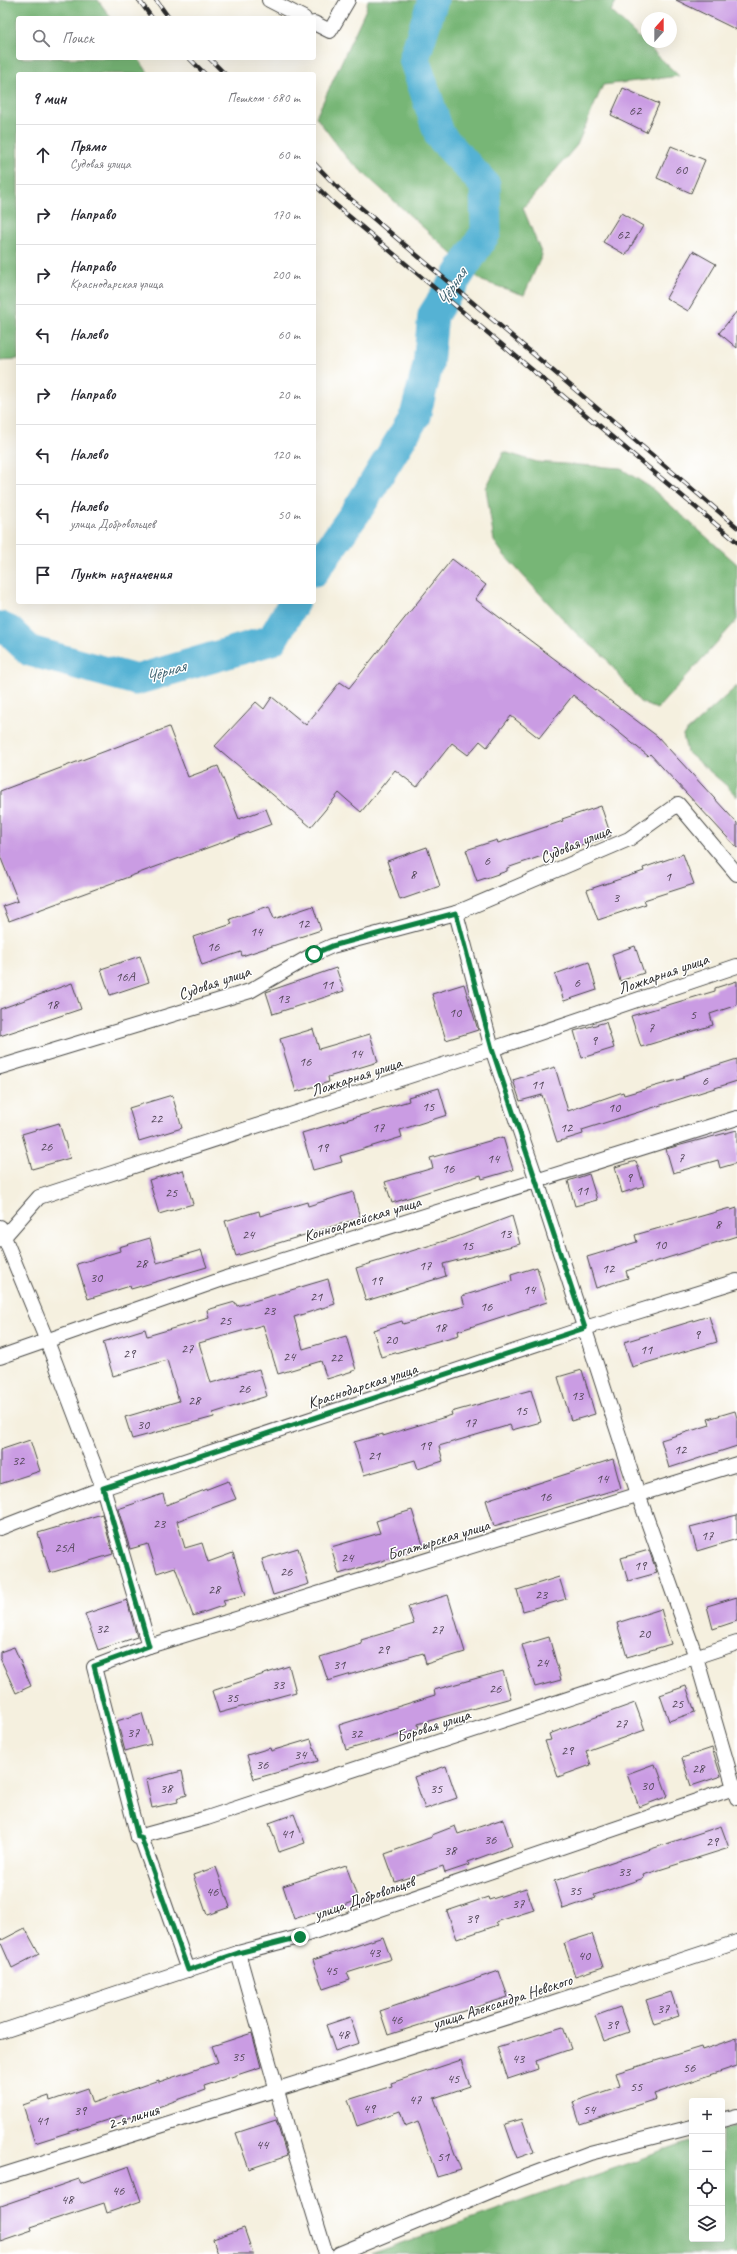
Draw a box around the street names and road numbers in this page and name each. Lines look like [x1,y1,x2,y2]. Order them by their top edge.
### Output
street label: Судовая улица [537,820,615,868]
street label: Ложкарная улица [615,949,712,999]
street label: Судовая улица [176,961,254,1005]
street label: Ложкарная улица [308,1053,405,1101]
street label: Конноармейская улица [301,1191,425,1246]
street label: Краснодарская улица [305,1358,421,1413]
street label: Богатырская улица [385,1514,493,1565]
street label: Боровая улица [394,1704,474,1747]
street label: улица Добровольцев [311,1870,420,1925]
street label: улица Александра Невского [429,1969,576,2034]
street label: 2-я линия [105,2099,163,2134]

